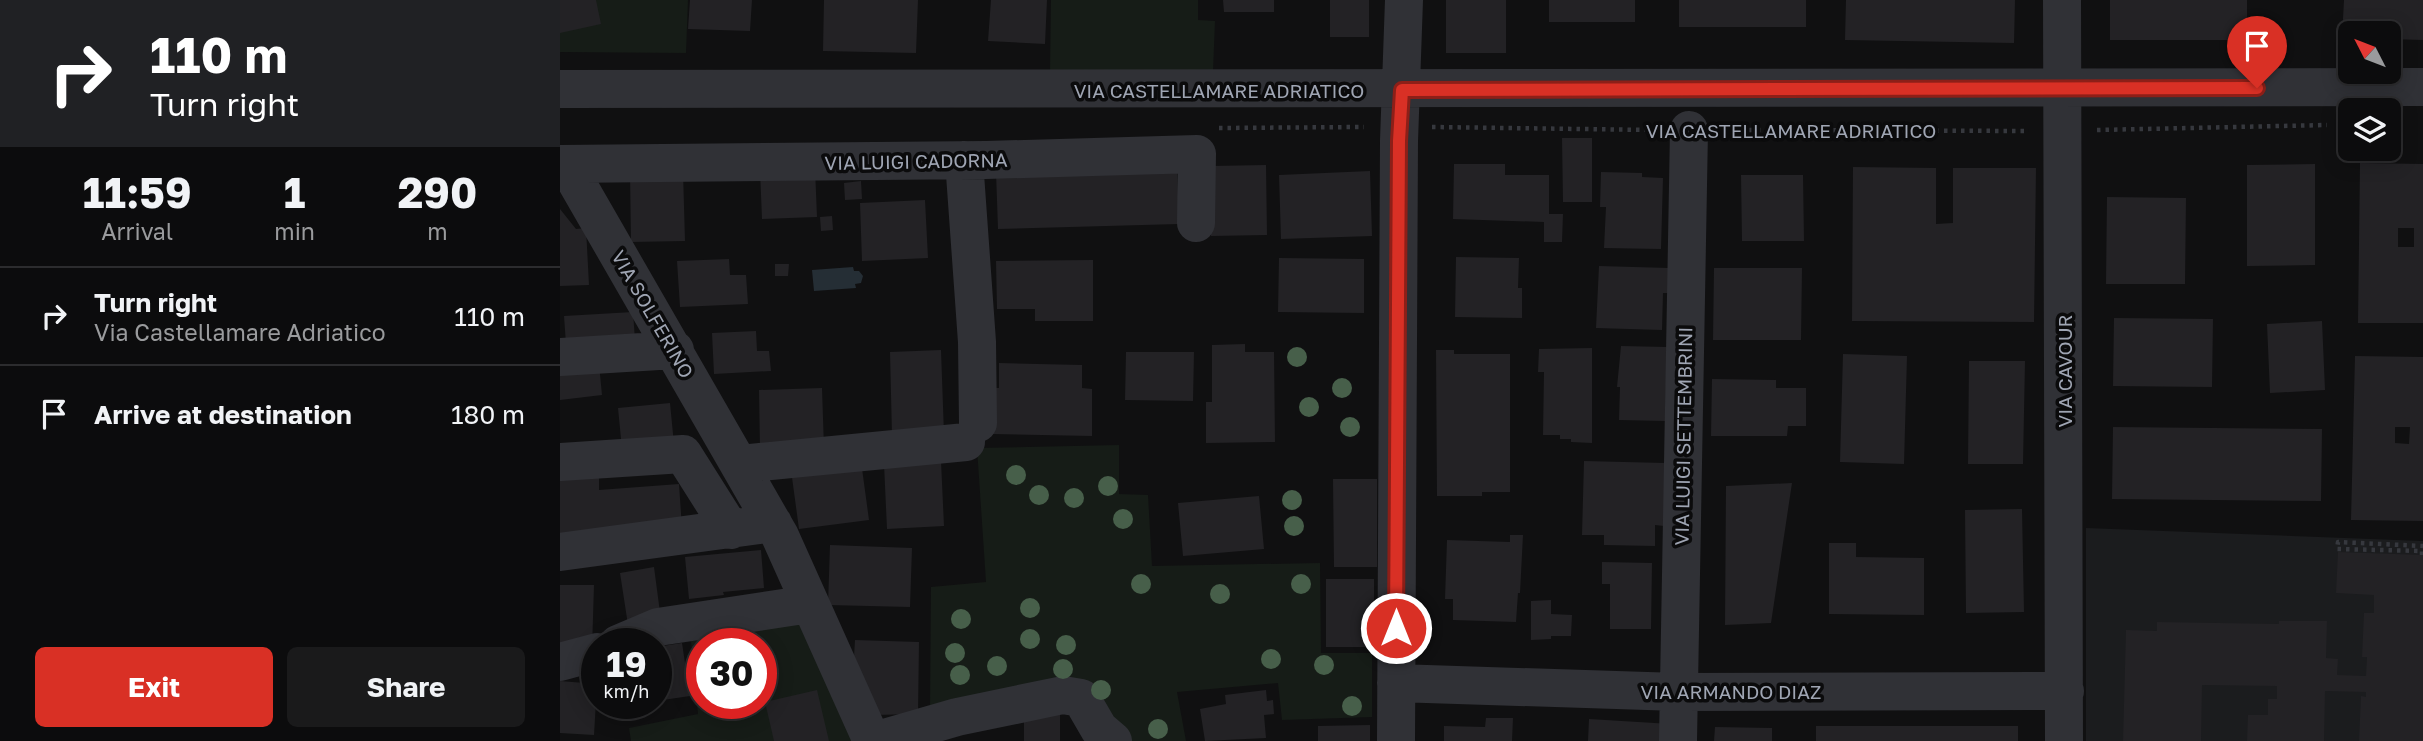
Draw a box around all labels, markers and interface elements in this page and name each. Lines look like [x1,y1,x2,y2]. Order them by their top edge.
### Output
pin [2227,16,2287,88]
north arrow [2338,21,2401,84]
map controls [2338,21,2401,161]
text: 110 m [150,25,287,84]
icon: arrive [2238,27,2276,65]
icon: right [35,28,126,119]
street label: VIA CASTELLAMARE ADRIATICO [1074,79,1364,102]
text: Turn right [150,85,299,123]
button: layers [2338,98,2401,161]
street label: VIA CASTELLAMARE ADRIATICO [1646,119,1936,142]
street label: VIA LUIGI CADORNA [824,148,1008,174]
text: 11:59 [83,167,192,217]
text: 1 [284,167,306,217]
text: 290 [398,167,477,217]
text: Arrival [101,217,173,245]
text: min [274,217,315,245]
text: m [427,217,448,245]
street label: VIA SOLFERINO [607,246,699,382]
text: Turn right [94,287,217,318]
icon: right [35,297,73,335]
text: 110 m [454,301,525,332]
street label: VIA CAVOUR [2053,315,2076,427]
text: Via Castellamare Adriatico [94,318,386,346]
street label: VIA LUIGI SETTEMBRINI [1670,327,1696,545]
icon: arrive [35,395,73,433]
text: Arrive at destination [94,399,352,430]
text: 180 m [451,399,525,430]
position arrow [1359,591,1433,665]
speed limit sign: 30 [686,628,777,719]
text: 19 [606,643,647,685]
button: Exit [35,647,273,727]
button: Share [287,647,525,727]
text: km/h [604,680,649,702]
street label: VIA ARMANDO DIAZ [1641,680,1821,703]

